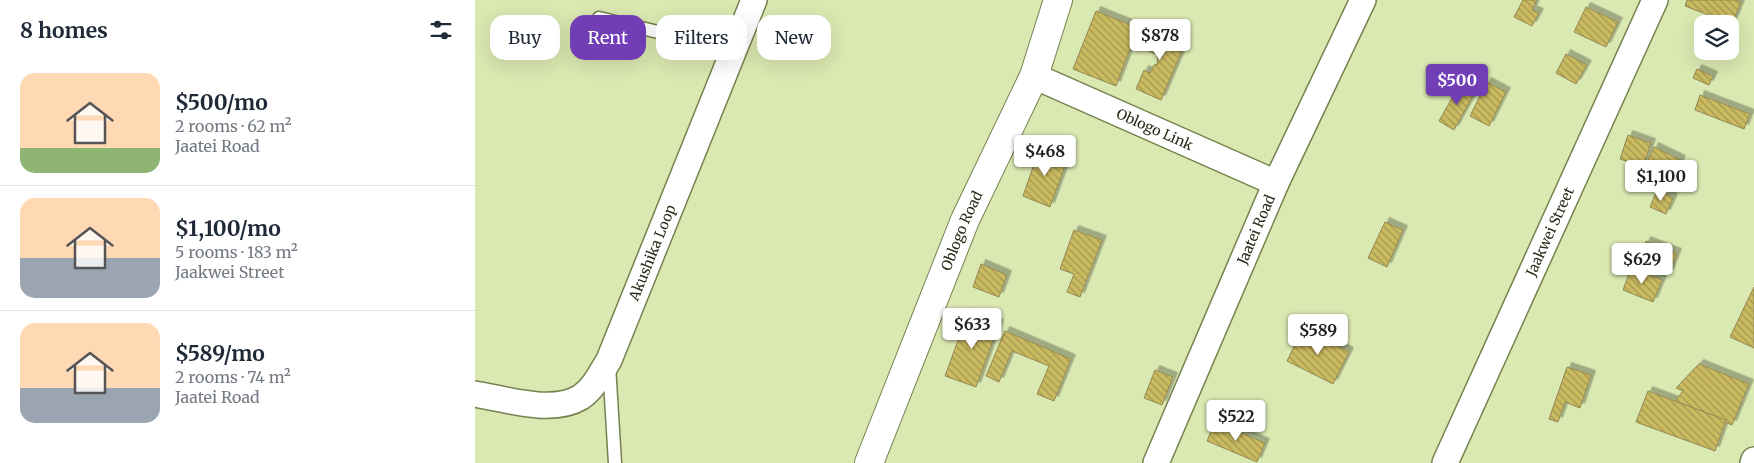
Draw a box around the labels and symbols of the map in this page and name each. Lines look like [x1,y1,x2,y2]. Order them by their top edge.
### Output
pin: $878 [1130,18,1190,61]
pin: $500 [1427,64,1487,106]
street label: Oblogo Link [1114,105,1196,154]
pin: $468 [1015,134,1075,177]
pin: $1,100 [1620,160,1702,202]
street label: Jaakwei Street [1522,184,1578,280]
street label: Oblogo Road [937,188,987,273]
street label: Jaatei Road [1233,191,1279,268]
street label: Akushika Loop [625,202,680,304]
pin: $629 [1612,242,1672,285]
pin: $633 [942,308,1002,350]
pin: $589 [1288,314,1348,356]
pin: $522 [1206,400,1266,442]

